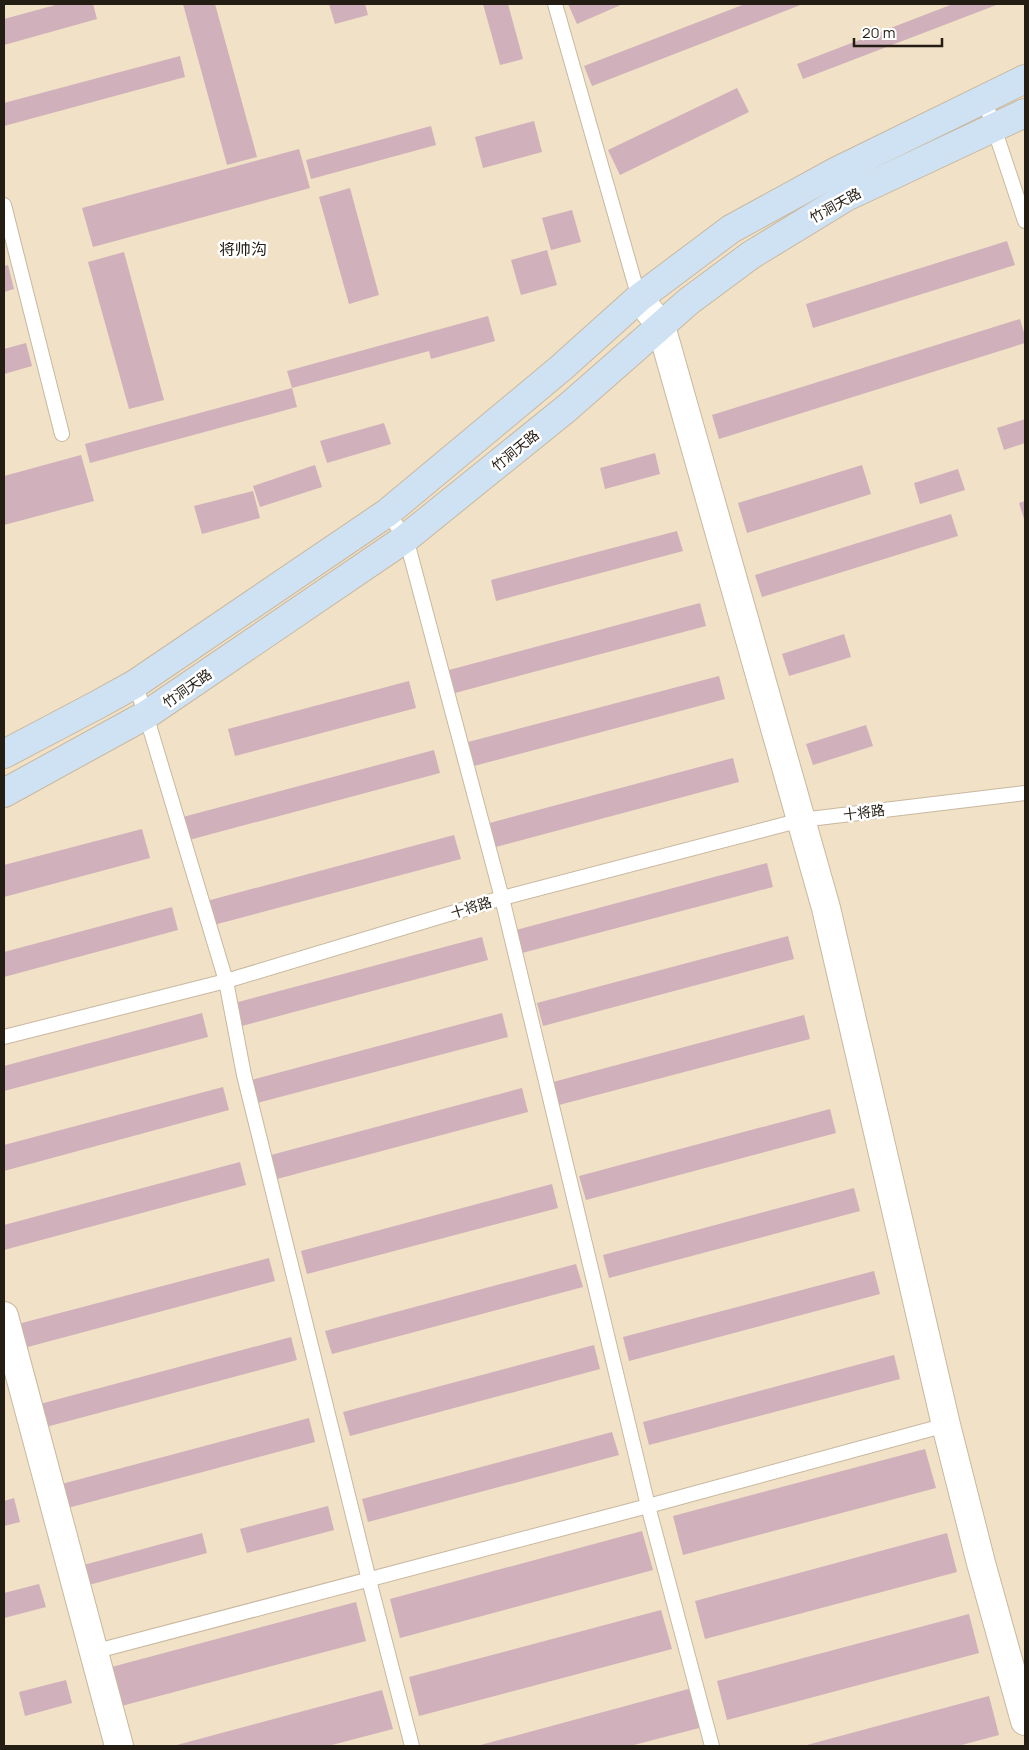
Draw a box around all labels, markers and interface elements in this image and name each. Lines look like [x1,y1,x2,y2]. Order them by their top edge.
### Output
scale bar [854,15,942,47]
text: 20 m [862,22,895,43]
street label: 竹洞天路 [806,183,864,227]
district label: 将帅沟 [219,238,267,260]
street label: 竹洞天路 [487,425,543,475]
street label: 竹洞天路 [159,664,215,712]
street label: 十将路 [842,800,886,824]
street label: 十将路 [448,892,494,922]

